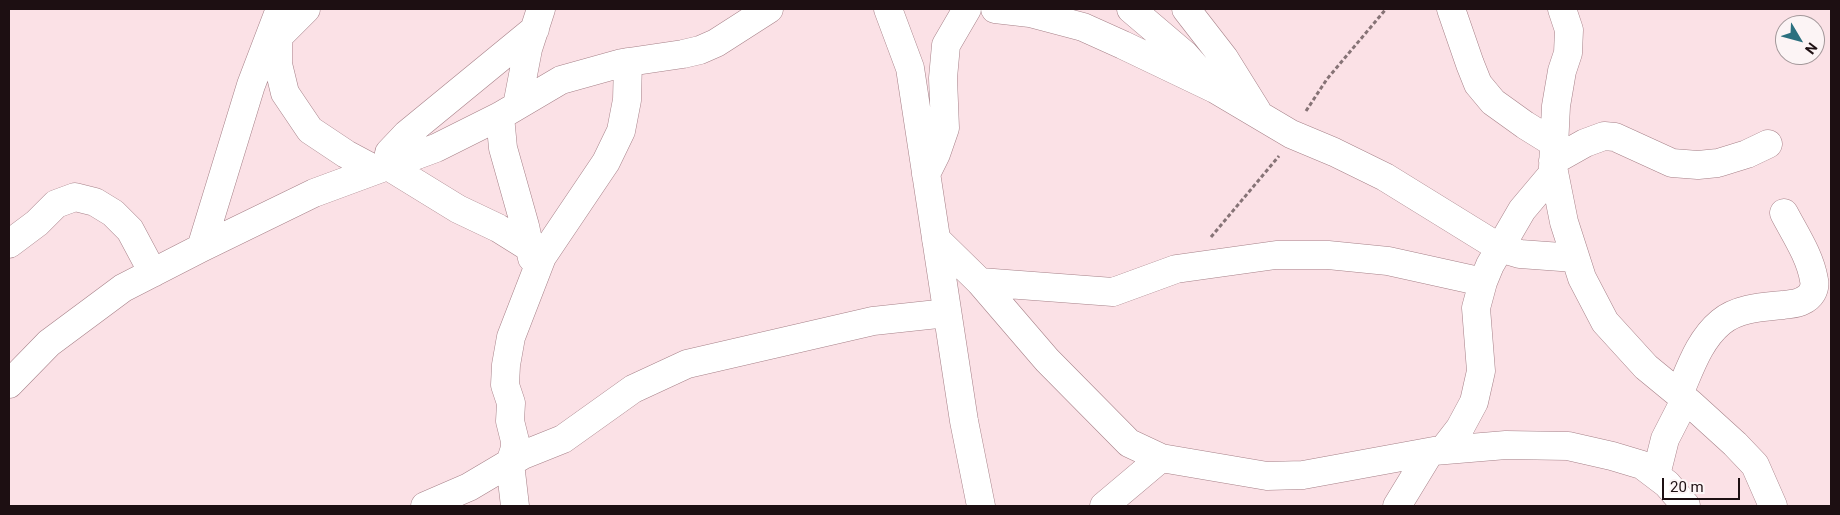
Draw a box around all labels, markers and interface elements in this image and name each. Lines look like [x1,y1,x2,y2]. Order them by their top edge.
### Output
north arrow [1775,15,1825,65]
text: N [1802,40,1821,57]
scale bar [1665,468,1742,500]
text: 20 m [1670,478,1704,496]

